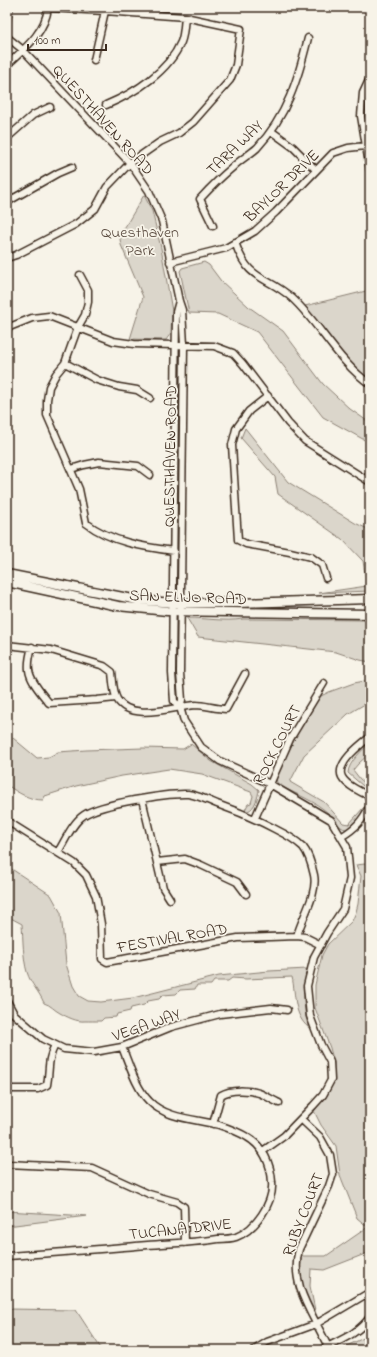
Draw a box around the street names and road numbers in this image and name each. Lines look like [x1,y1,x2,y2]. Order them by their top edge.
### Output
street label: QUESTHAVEN ROAD [46,60,159,181]
street label: TARA WAY [201,115,270,182]
street label: BAYLOR DRIVE [238,144,326,229]
street label: QUESTHAVEN ROAD [158,385,184,527]
street label: SAN ELIJO ROAD [129,584,247,612]
street label: ROCK COURT [247,701,308,789]
street label: FESTIVAL ROAD [114,917,229,961]
street label: VEGA WAY [108,1003,185,1049]
street label: RUBY COURT [277,1169,331,1260]
street label: TUCANA DRIVE [128,1213,233,1247]

